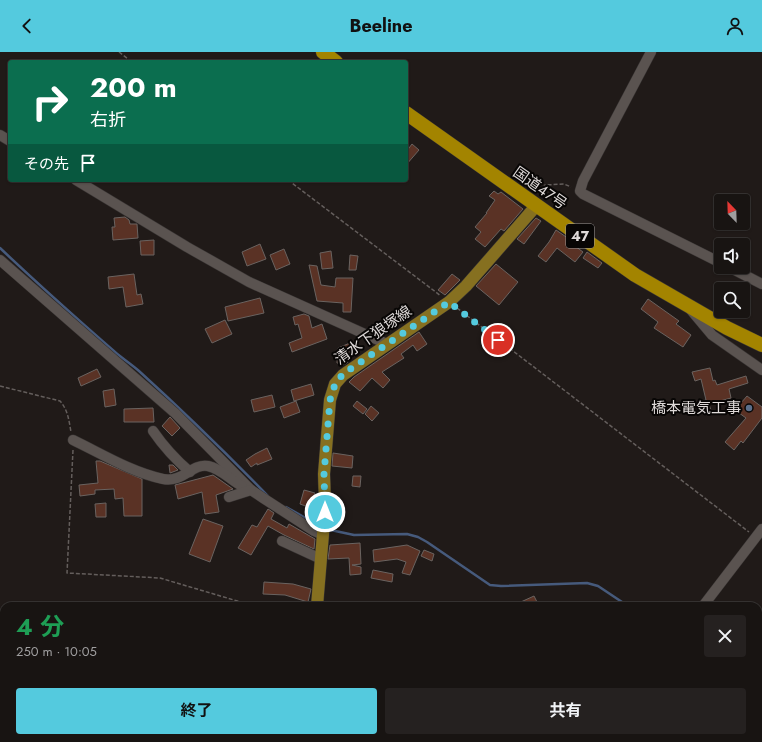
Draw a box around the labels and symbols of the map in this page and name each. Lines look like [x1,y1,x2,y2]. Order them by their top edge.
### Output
street label: 国道47号 [508,161,572,215]
north arrow [714,194,750,230]
road number: 47 [566,224,594,248]
street label: 清水下狼塚線 [330,300,416,370]
pin [481,323,515,357]
place label: 橋本電気工事 [651,397,741,419]
marker: 橋本電気工事 [744,403,754,413]
position arrow [304,491,346,533]

